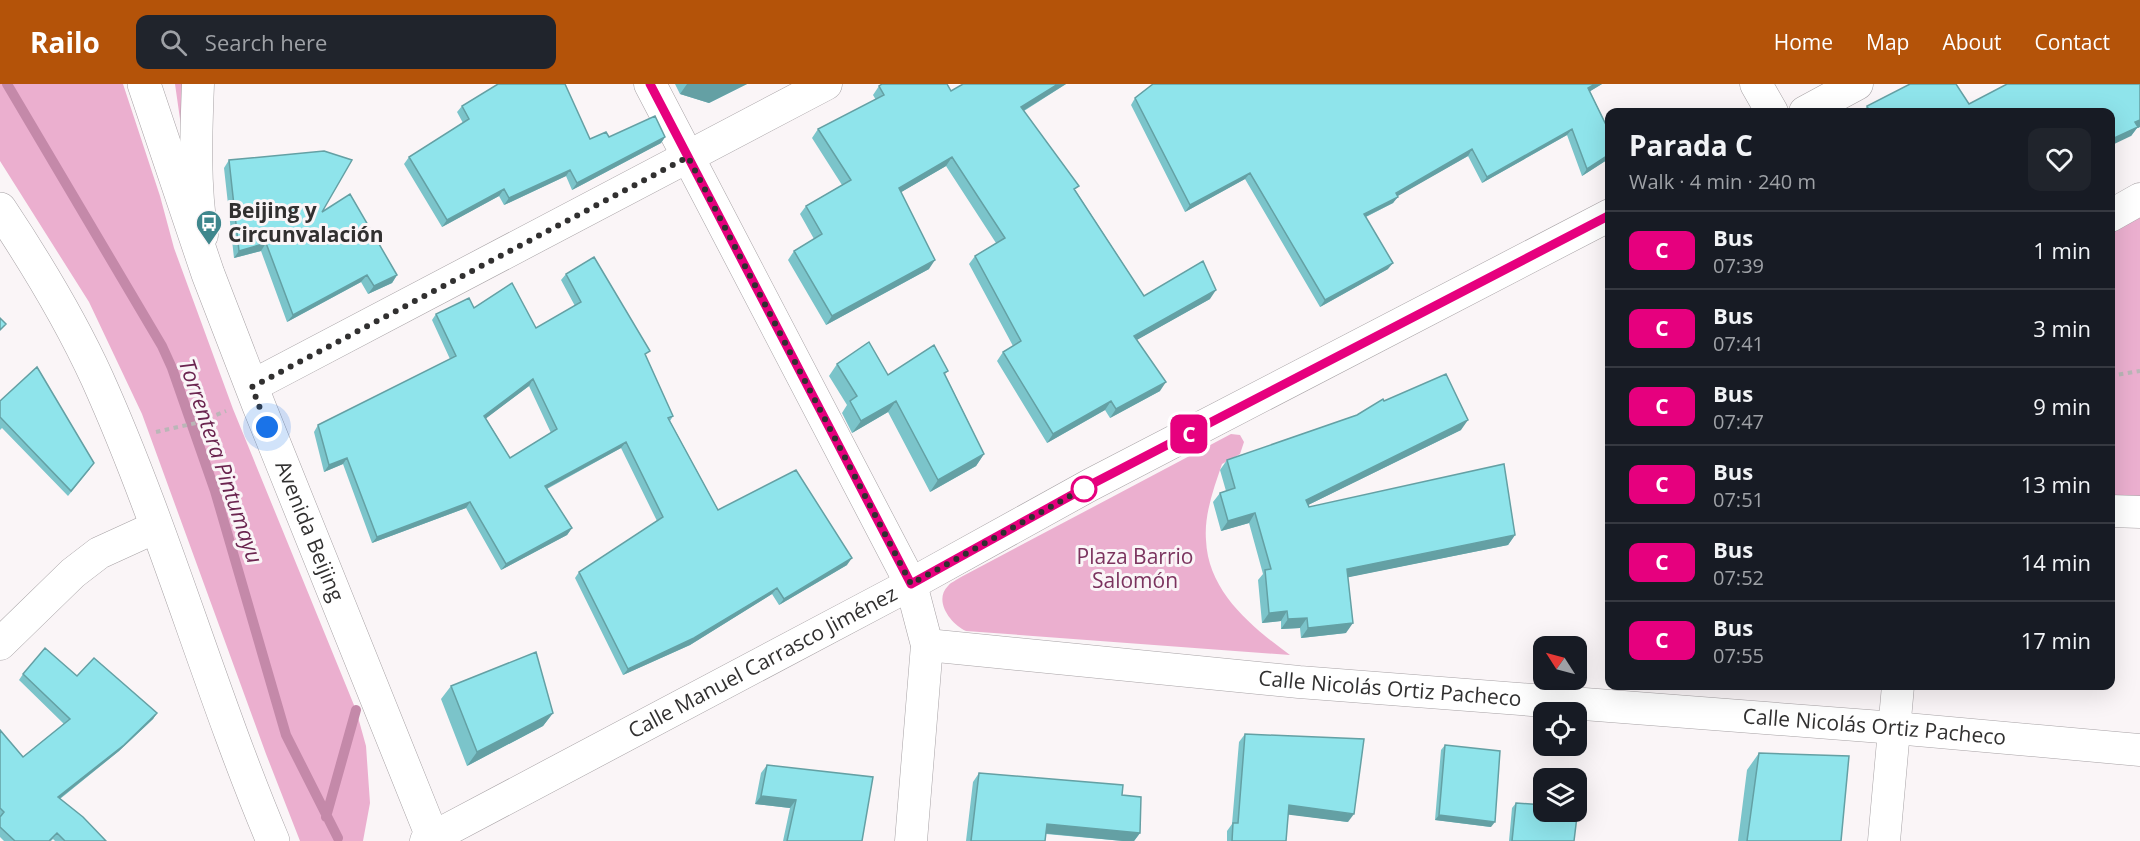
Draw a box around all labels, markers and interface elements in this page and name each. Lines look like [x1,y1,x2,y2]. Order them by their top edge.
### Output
search box [136,15,556,69]
text: Railo [30,23,100,61]
icon: search [157,26,190,59]
text: Search here [205,27,327,57]
text: Home [1774,28,1833,56]
text: Map [1866,28,1909,56]
text: About [1942,28,2002,56]
text: Contact [2035,28,2110,56]
text: Parada C [1629,126,1753,164]
button: heart [2028,128,2091,191]
text: Walk · 4 min · 240 m [1629,168,1816,195]
place label: Beijing y Circunvalación [228,196,383,248]
bus stop icon: Beijing y Circunvalación [194,208,224,246]
text: Bus [1713,222,1753,252]
text: 1 min [2033,235,2091,265]
text: C [1655,236,1669,264]
text: 07:39 [1713,252,1764,279]
text: Bus [1713,300,1753,330]
text: 3 min [2033,313,2091,343]
text: C [1655,314,1669,342]
text: 07:41 [1713,330,1764,357]
water label: Torrentera Pintumayu [173,354,271,567]
text: Bus [1713,378,1753,408]
text: 9 min [2033,391,2091,421]
text: C [1655,392,1669,420]
text: 07:47 [1713,408,1764,435]
your location [252,412,282,442]
line badge: C [1170,414,1208,454]
text: C [1182,420,1196,448]
street label: Avenida Beijing [269,456,351,605]
text: Bus [1713,456,1753,486]
text: 13 min [2021,469,2091,499]
text: C [1655,470,1669,498]
unlabelled marker [1071,476,1097,502]
text: 07:51 [1713,486,1764,513]
text: Bus [1713,534,1753,564]
park label: Plaza Barrio Salomón [1077,542,1193,594]
text: 14 min [2021,547,2091,577]
text: C [1655,548,1669,576]
text: 07:52 [1713,564,1764,591]
street label: Calle Manuel Carrasco Jiménez [623,579,902,744]
text: Bus [1713,612,1753,642]
text: 17 min [2021,625,2091,655]
text: C [1655,626,1669,654]
north arrow [1533,636,1587,690]
map controls [1533,636,1587,822]
text: 07:55 [1713,642,1764,669]
street label: Calle Nicolás Ortiz Pacheco [1257,663,1523,712]
street label: Calle Nicolás Ortiz Pacheco [1742,701,2007,751]
button: locate [1533,702,1587,756]
button: layers [1533,768,1587,822]

